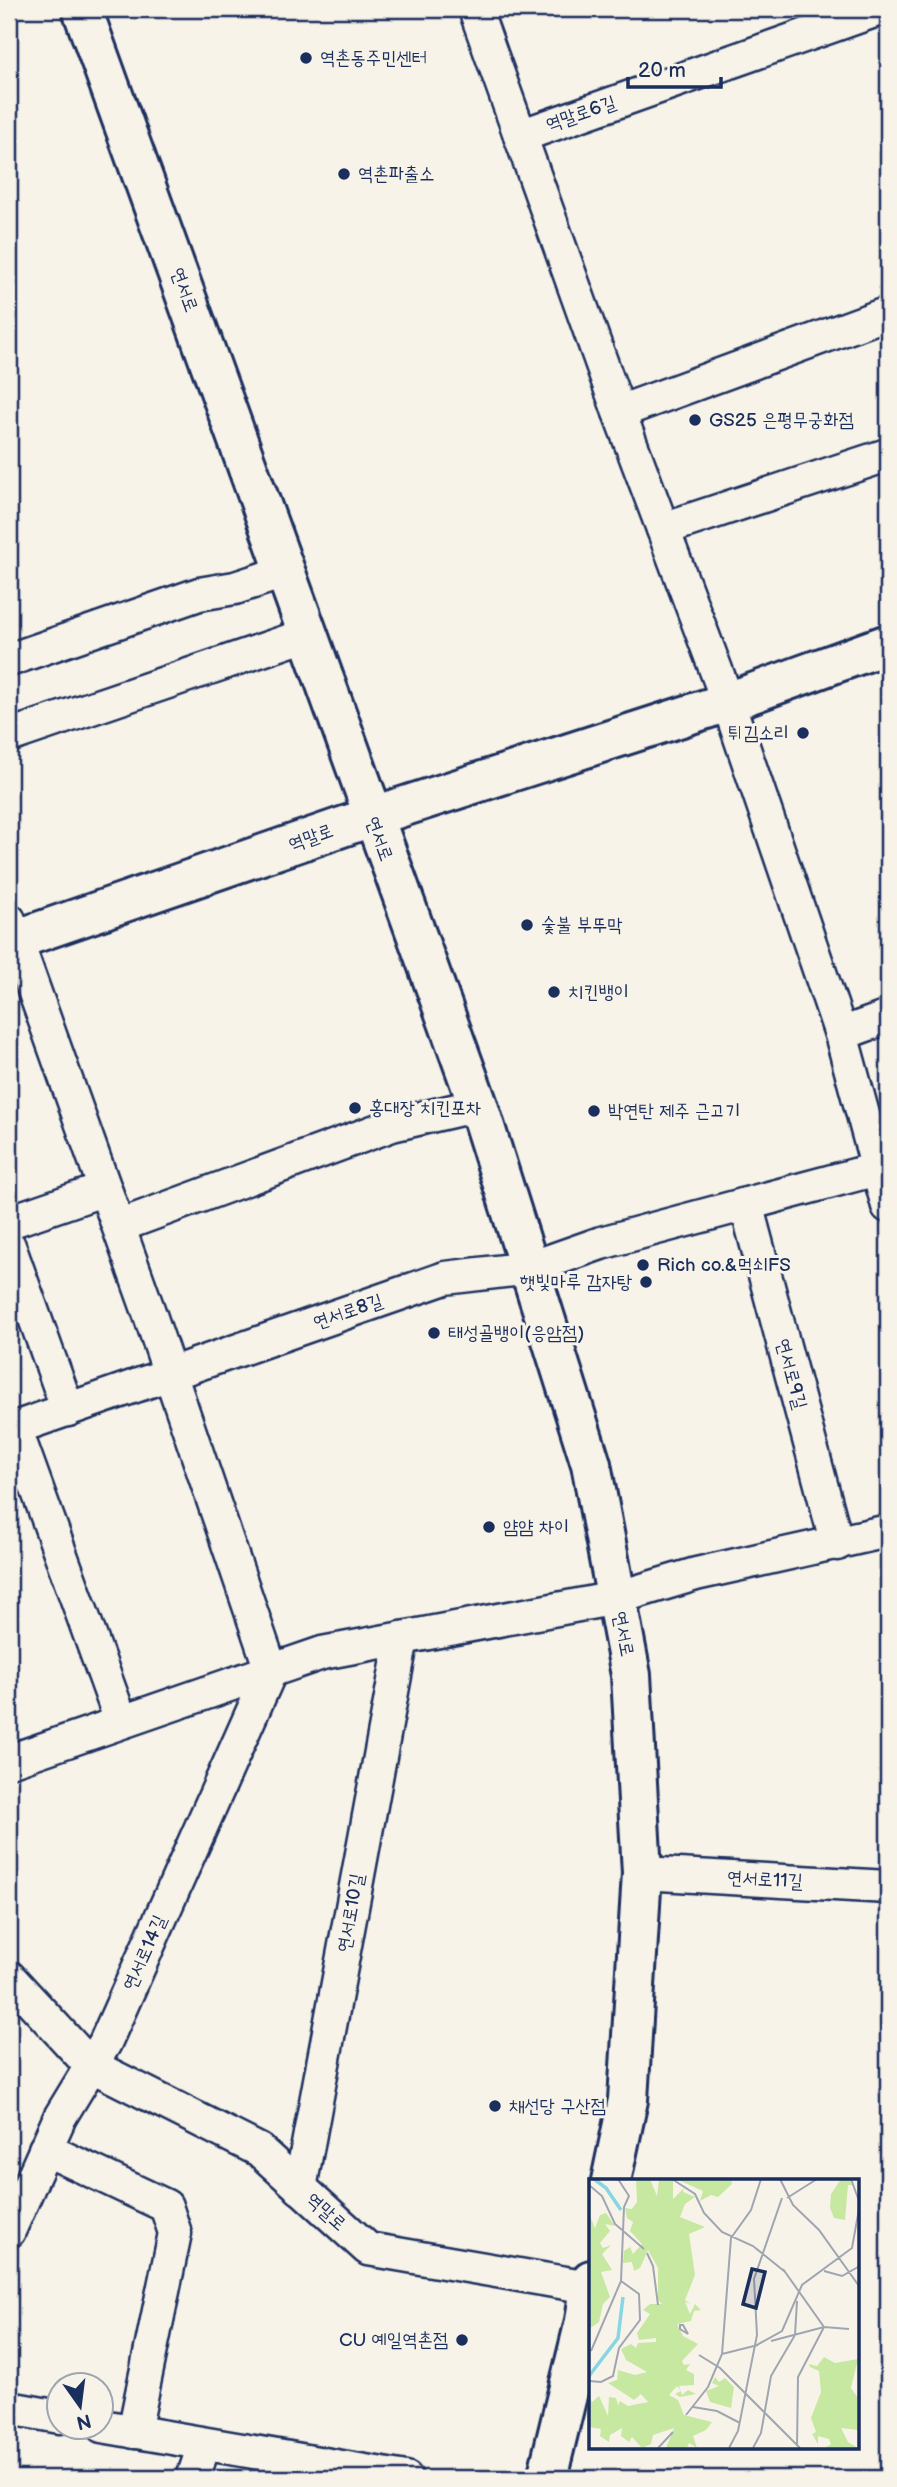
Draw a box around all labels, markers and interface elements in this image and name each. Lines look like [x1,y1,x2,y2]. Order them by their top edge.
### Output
scale bar [628,46,720,90]
place label: 역촌동주민센터 [320,47,427,70]
marker: 역촌동주민센터 [298,50,314,66]
text: 20 m [638,58,686,83]
street label: 역말로6길 [543,91,619,137]
place label: 역촌파출소 [358,163,434,186]
marker: 역촌파출소 [336,166,352,182]
street label: 연서로 [165,265,203,315]
place label: GS25 은평무궁화점 [709,409,854,432]
marker: GS25 은평무궁화점 [687,412,703,428]
place label: 튀김소리 [728,722,789,745]
marker: 튀김소리 [795,725,811,741]
street label: 연서로 [360,814,398,864]
street label: 역말로 [286,819,336,857]
place label: 숯불 부뚜막 [541,914,623,937]
marker: 숯불 부뚜막 [519,917,535,933]
place label: 치킨뱅이 [568,981,629,1004]
marker: 치킨뱅이 [546,984,562,1000]
place label: 홍대장 치킨포차 [369,1097,481,1120]
marker: 홍대장 치킨포차 [347,1100,363,1116]
place label: 박연탄 제주 근고기 [608,1100,741,1123]
marker: 박연탄 제주 근고기 [586,1103,602,1119]
place label: Rich co.&먹쇠FS [657,1254,791,1277]
marker: Rich co.&먹쇠FS [635,1257,651,1273]
place label: 햇빛마루 감자탕 [520,1271,633,1294]
marker: 햇빛마루 감자탕 [638,1274,654,1290]
street label: 연서로8길 [310,1289,386,1335]
place label: 태성골뱅이(응암점) [448,1322,584,1345]
marker: 태성골뱅이(응암점) [426,1325,442,1341]
street label: 연서로9길 [771,1336,811,1412]
place label: 얌얌 차이 [503,1516,569,1539]
marker: 얌얌 차이 [481,1519,497,1535]
street label: 연서로 [607,1609,639,1659]
street label: 연서로11길 [727,1867,803,1893]
street label: 연서로10길 [333,1872,369,1954]
street label: 연서로14길 [118,1912,172,1994]
place label: 채선당 구산점 [509,2095,606,2118]
marker: 채선당 구산점 [487,2098,503,2114]
inset map [589,2179,858,2448]
street label: 역말로 [301,2188,351,2236]
place label: CU 예일역촌점 [339,2329,448,2352]
marker: CU 예일역촌점 [454,2332,470,2348]
north arrow [46,2372,116,2442]
text: N [74,2408,93,2434]

